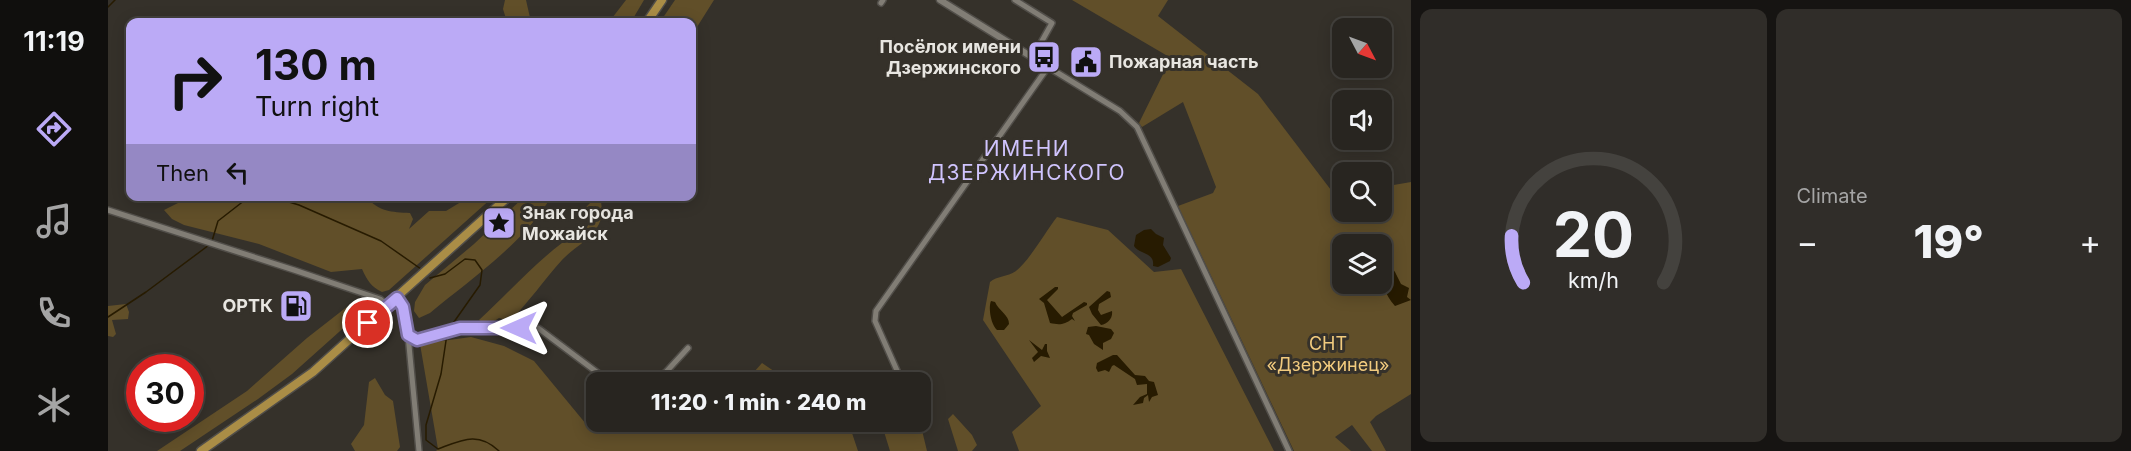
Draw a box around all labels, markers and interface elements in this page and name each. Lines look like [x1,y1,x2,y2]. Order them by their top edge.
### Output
north arrow [1332,18,1392,78]
map controls [1332,18,1392,294]
text: 11:19 [23,25,85,58]
place label: Посёлок имени Дзержинского [880,36,1021,78]
text: 130 m [255,39,377,90]
bus stop icon: Посёлок имени Дзержинского [1026,39,1062,75]
icon: right [156,42,234,120]
public building icon: Пожарная часть [1068,44,1104,80]
place label: Пожарная часть [1109,51,1259,72]
text: Turn right [255,90,379,123]
button: sound [1332,90,1392,150]
icon: directions [33,108,75,150]
district label: ИМЕНИ ДЗЕРЖИНСКОГО [928,136,1126,185]
icon: left [221,156,254,189]
text: Then [156,160,209,186]
button: search [1332,162,1392,222]
text: Climate [1797,184,1868,208]
text: 20 [1553,197,1634,272]
icon: music [33,200,75,242]
place label: Знак города Можайск [522,202,634,244]
place icon: Знак города Можайск [481,205,517,241]
text: 19° [1914,214,1984,269]
text: − [1797,222,1818,262]
text: + [2079,222,2101,262]
button: layers [1332,234,1392,294]
text: km/h [1568,267,1619,293]
fuel station icon: ОРТК [278,288,314,324]
icon: phone [33,292,75,334]
place label: ОРТК [223,295,273,316]
position arrow [487,296,551,360]
pin [342,297,393,348]
icon: arrive [351,306,384,339]
park label: СНТ «Дзержинец» [1267,333,1389,375]
speed limit sign: 30 [126,354,204,432]
icon: climate [33,384,75,426]
text: 11:20 · 1 min · 240 m [651,389,866,415]

